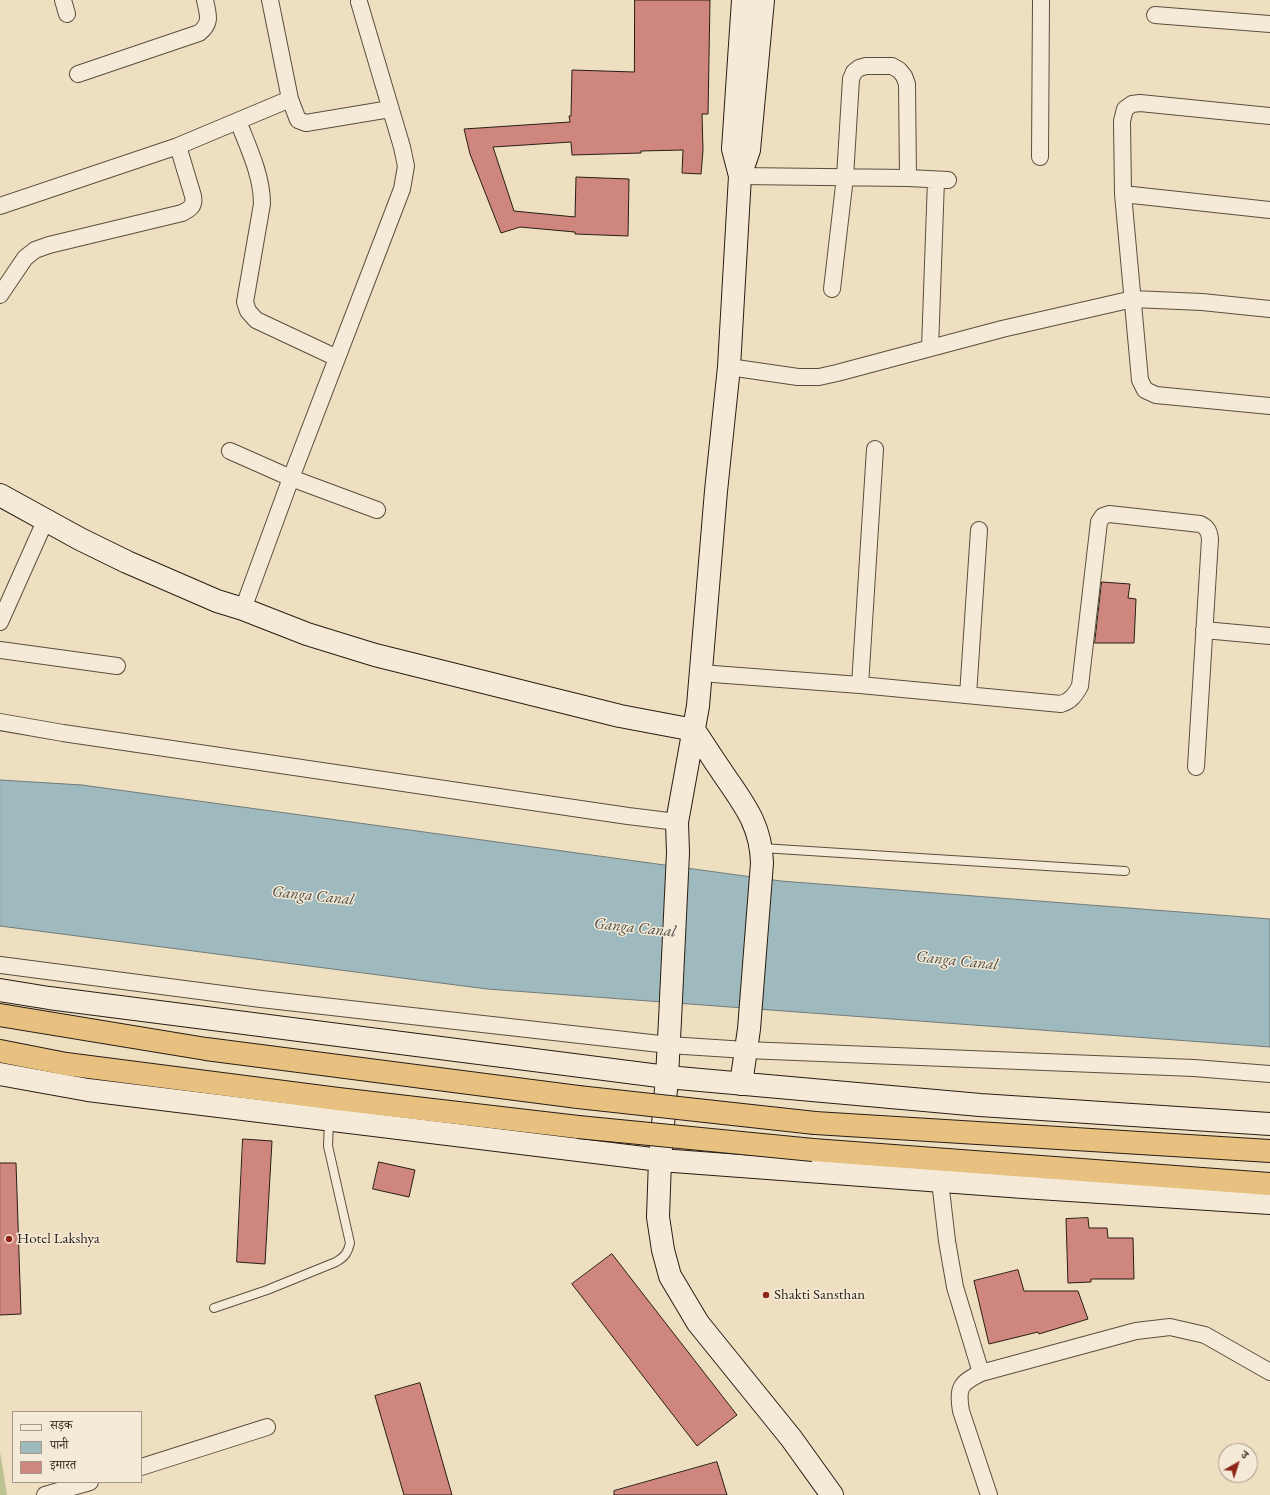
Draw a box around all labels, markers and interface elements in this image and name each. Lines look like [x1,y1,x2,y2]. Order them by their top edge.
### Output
water label: Ganga Canal [271,882,355,910]
water label: Ganga Canal [593,914,677,942]
water label: Ganga Canal [915,947,999,975]
place label: Hotel Lakshya [17,1230,100,1248]
marker: Hotel Lakshya [4,1234,14,1244]
place label: Shakti Sansthan [774,1286,865,1304]
marker: Shakti Sansthan [761,1290,771,1300]
legend [12,1411,142,1483]
text: सड़क [50,1417,73,1433]
text: पानी [50,1437,68,1453]
north arrow [1218,1443,1258,1483]
text: उ [1238,1447,1252,1462]
text: इमारत [50,1457,76,1473]

